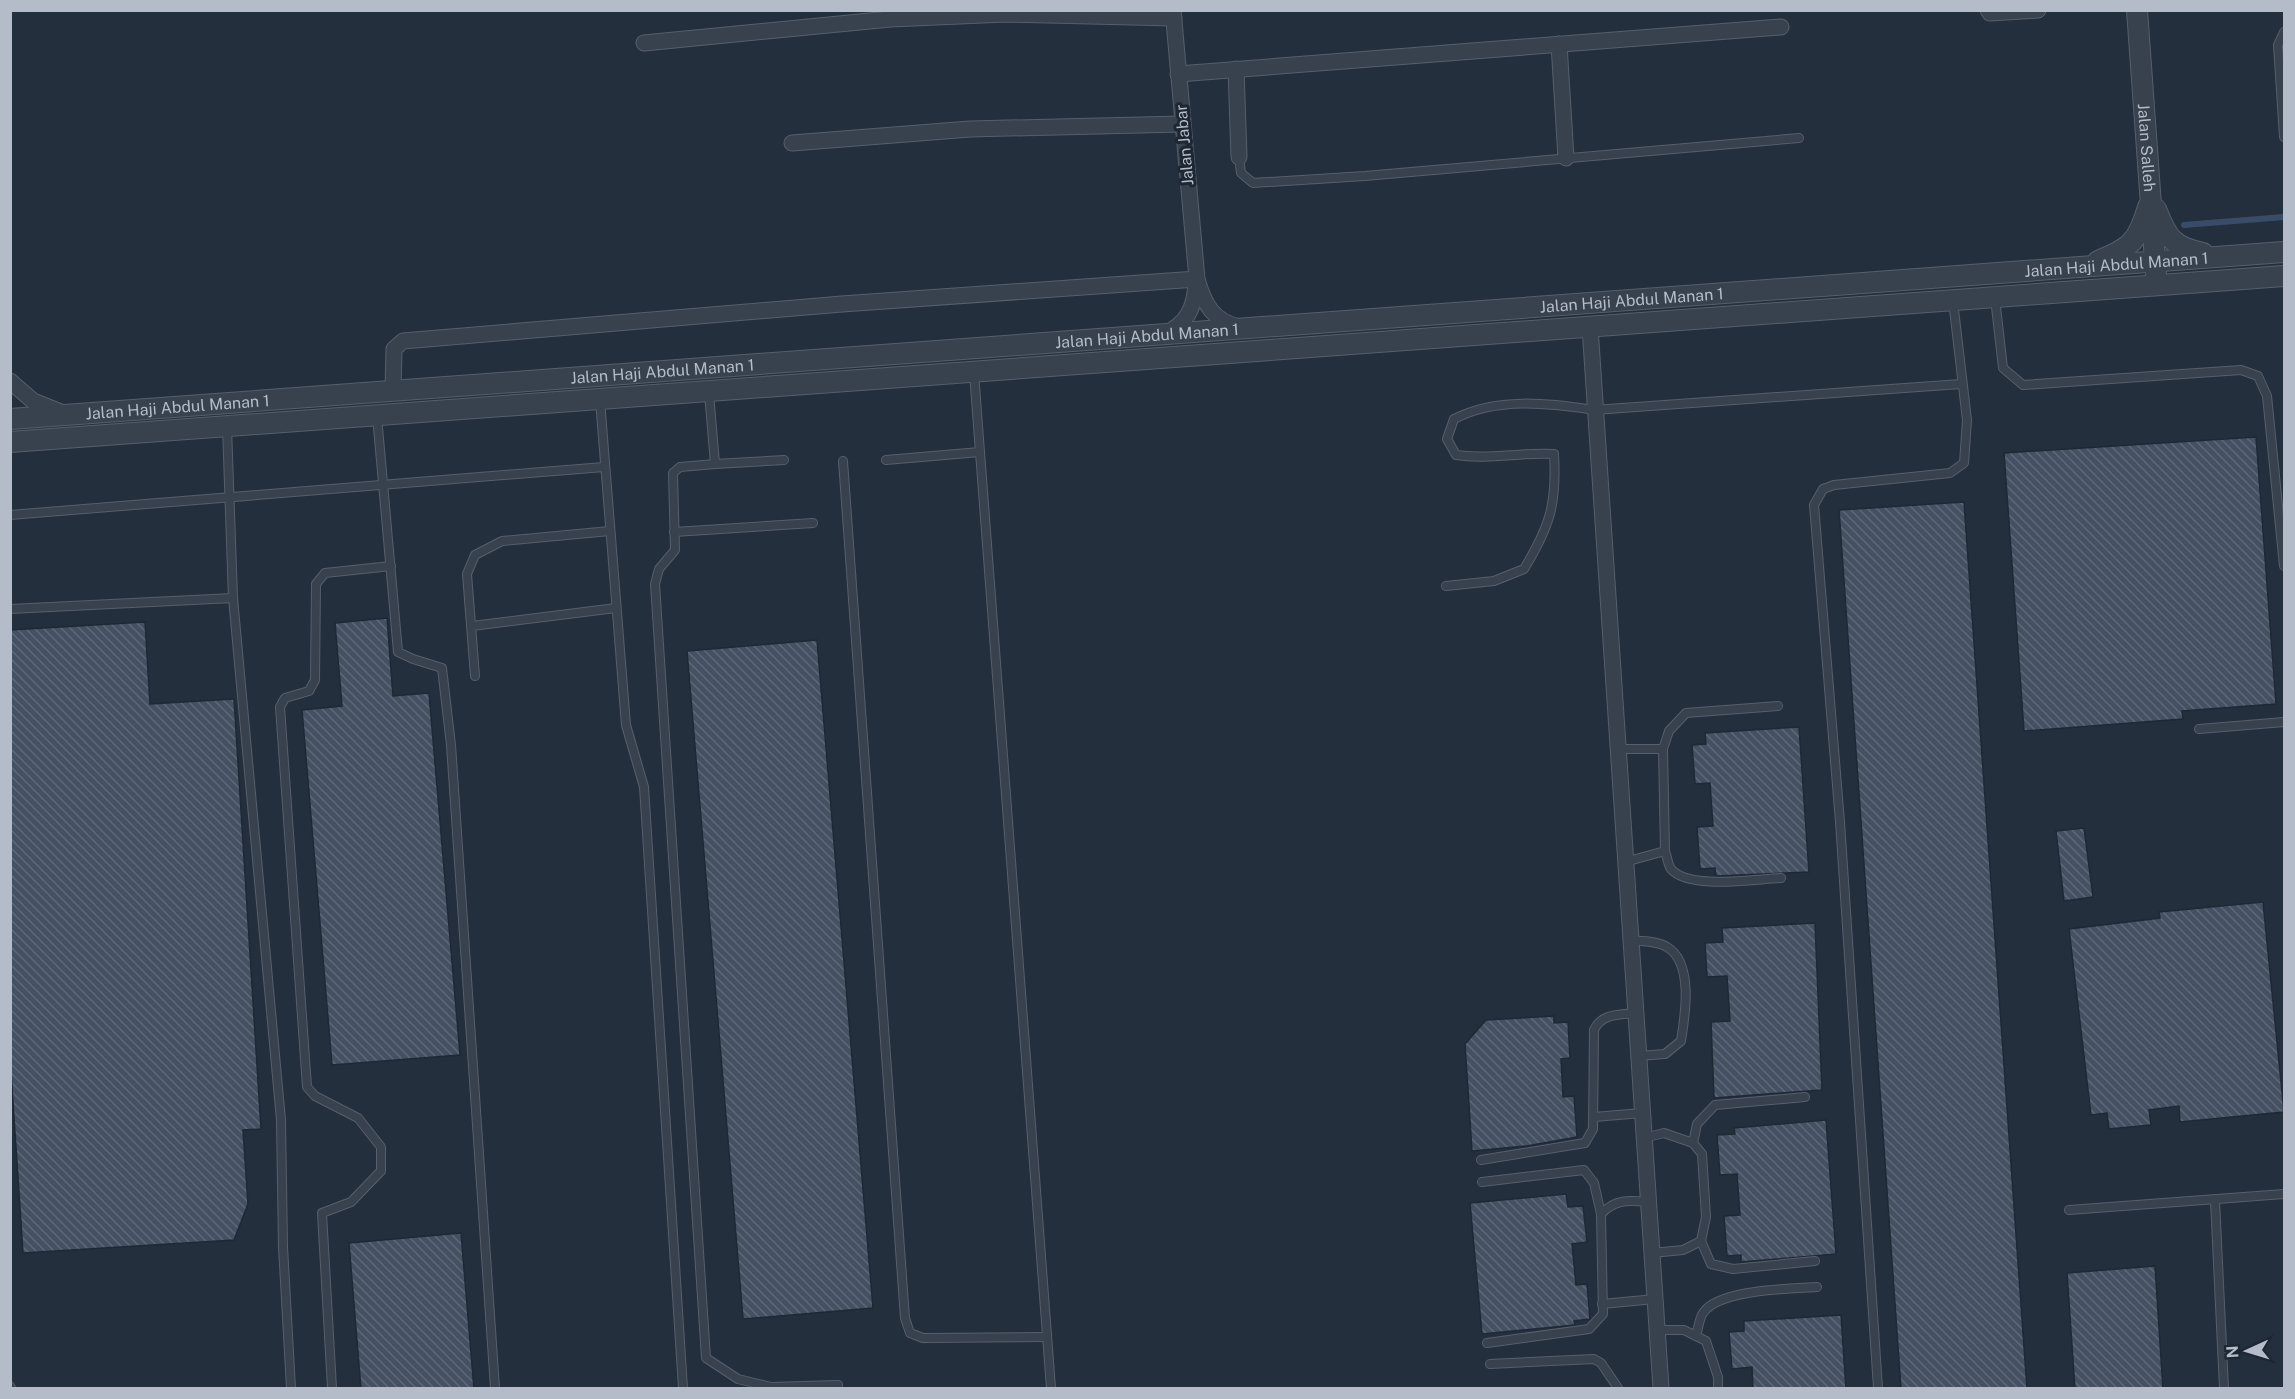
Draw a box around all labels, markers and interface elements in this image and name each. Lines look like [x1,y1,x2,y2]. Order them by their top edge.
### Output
street label: Jalan Salleh [2134,103,2159,193]
street label: Jalan Jabar [1171,104,1198,186]
street label: Jalan Haji Abdul Manan 1 [2024,249,2209,281]
street label: Jalan Haji Abdul Manan 1 [1539,284,1724,317]
street label: Jalan Haji Abdul Manan 1 [1054,320,1240,352]
street label: Jalan Haji Abdul Manan 1 [570,355,755,388]
street label: Jalan Haji Abdul Manan 1 [85,391,270,423]
north arrow [2217,1321,2277,1381]
text: N [2223,1345,2242,1359]

